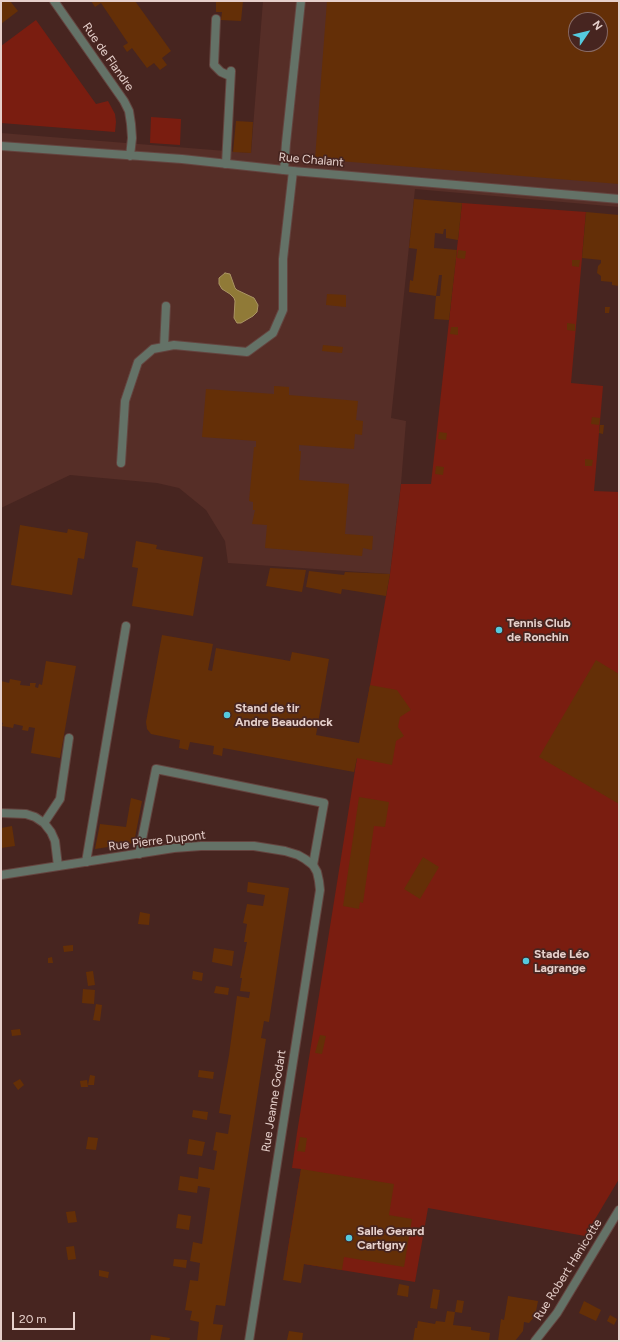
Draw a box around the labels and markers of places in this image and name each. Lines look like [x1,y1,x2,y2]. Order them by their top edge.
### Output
place label: Tennis Club de Ronchin [507,616,571,644]
marker: Tennis Club de Ronchin [494,625,504,635]
place label: Stand de tir Andre Beaudonck [235,701,333,729]
marker: Stand de tir Andre Beaudonck [222,710,232,720]
place label: Stade Léo Lagrange [534,947,589,975]
marker: Stade Léo Lagrange [521,956,531,966]
place label: Salle Gerard Cartigny [357,1224,424,1252]
marker: Salle Gerard Cartigny [344,1233,354,1243]

